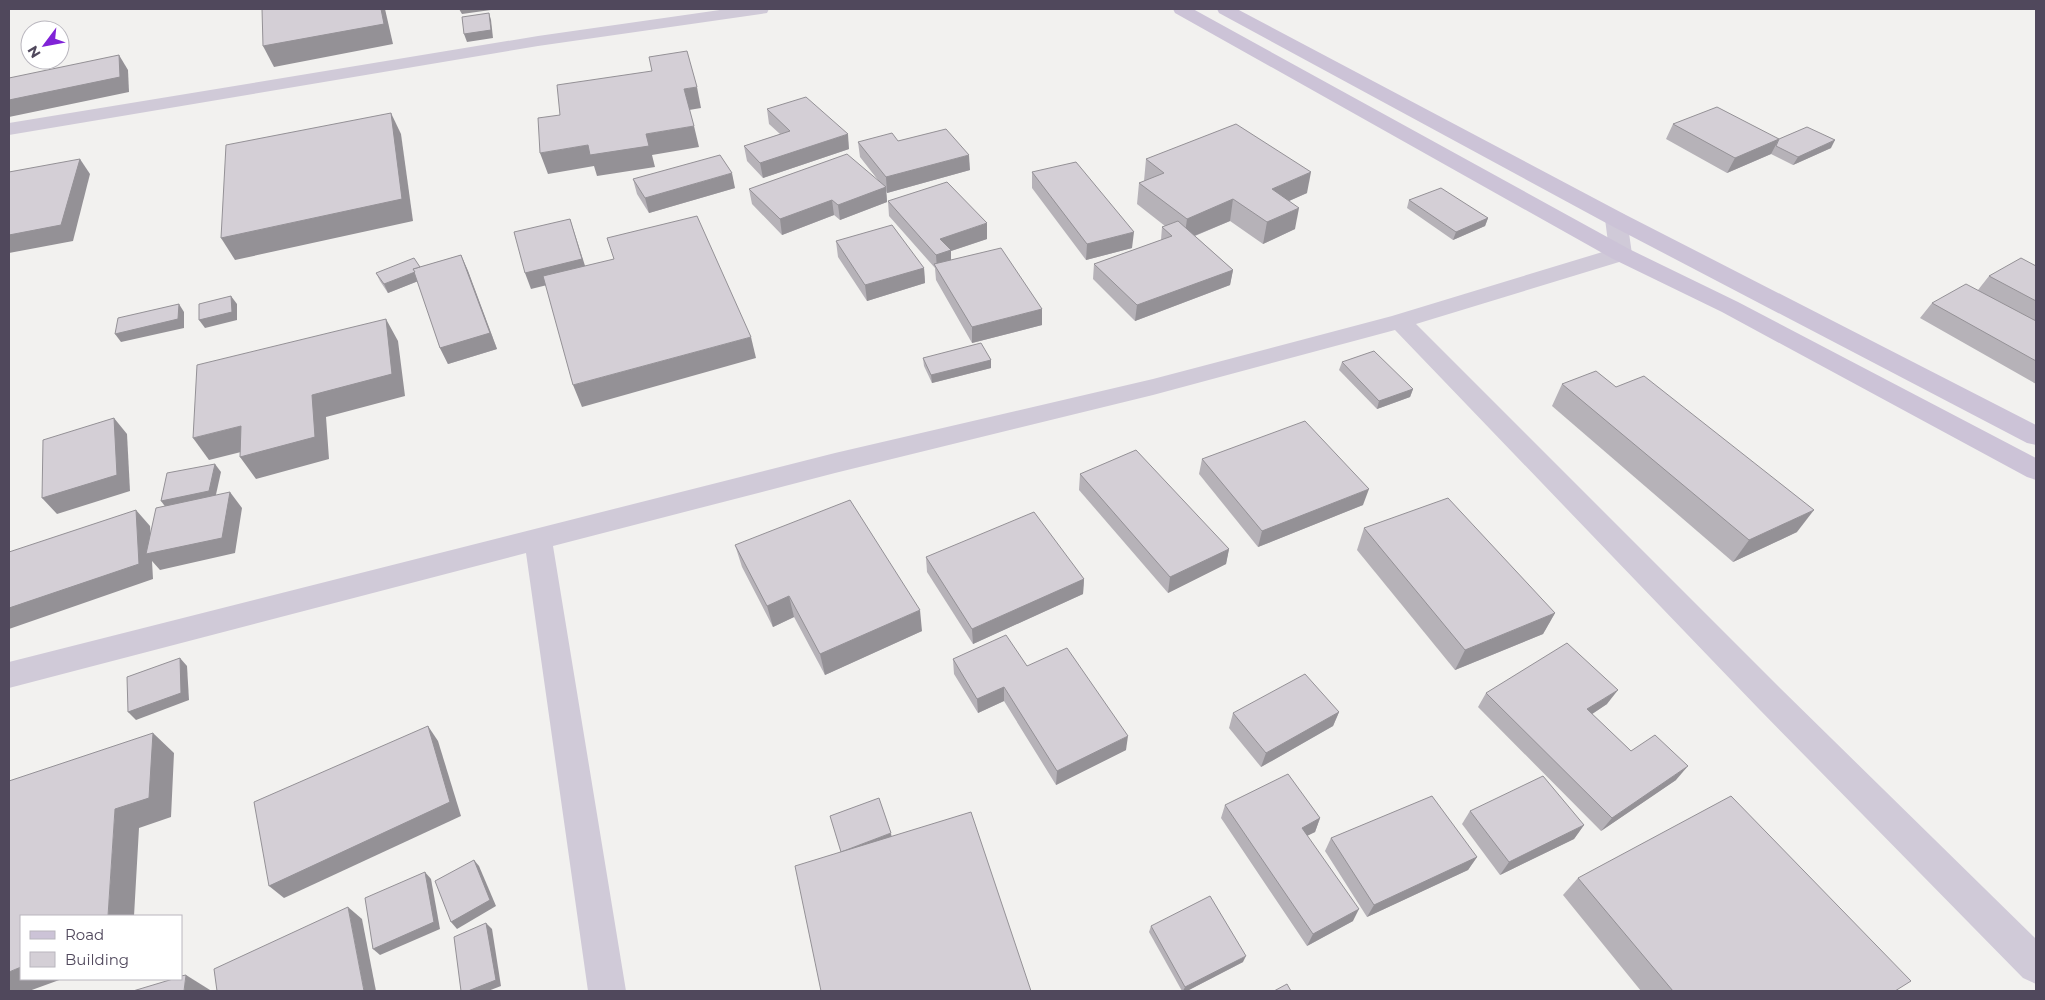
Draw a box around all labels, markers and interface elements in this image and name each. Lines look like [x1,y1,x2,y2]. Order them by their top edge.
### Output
north arrow [20,20,70,70]
text: N [23,42,45,61]
legend [20,915,182,980]
text: Road [65,925,104,944]
text: Building [65,950,129,969]

